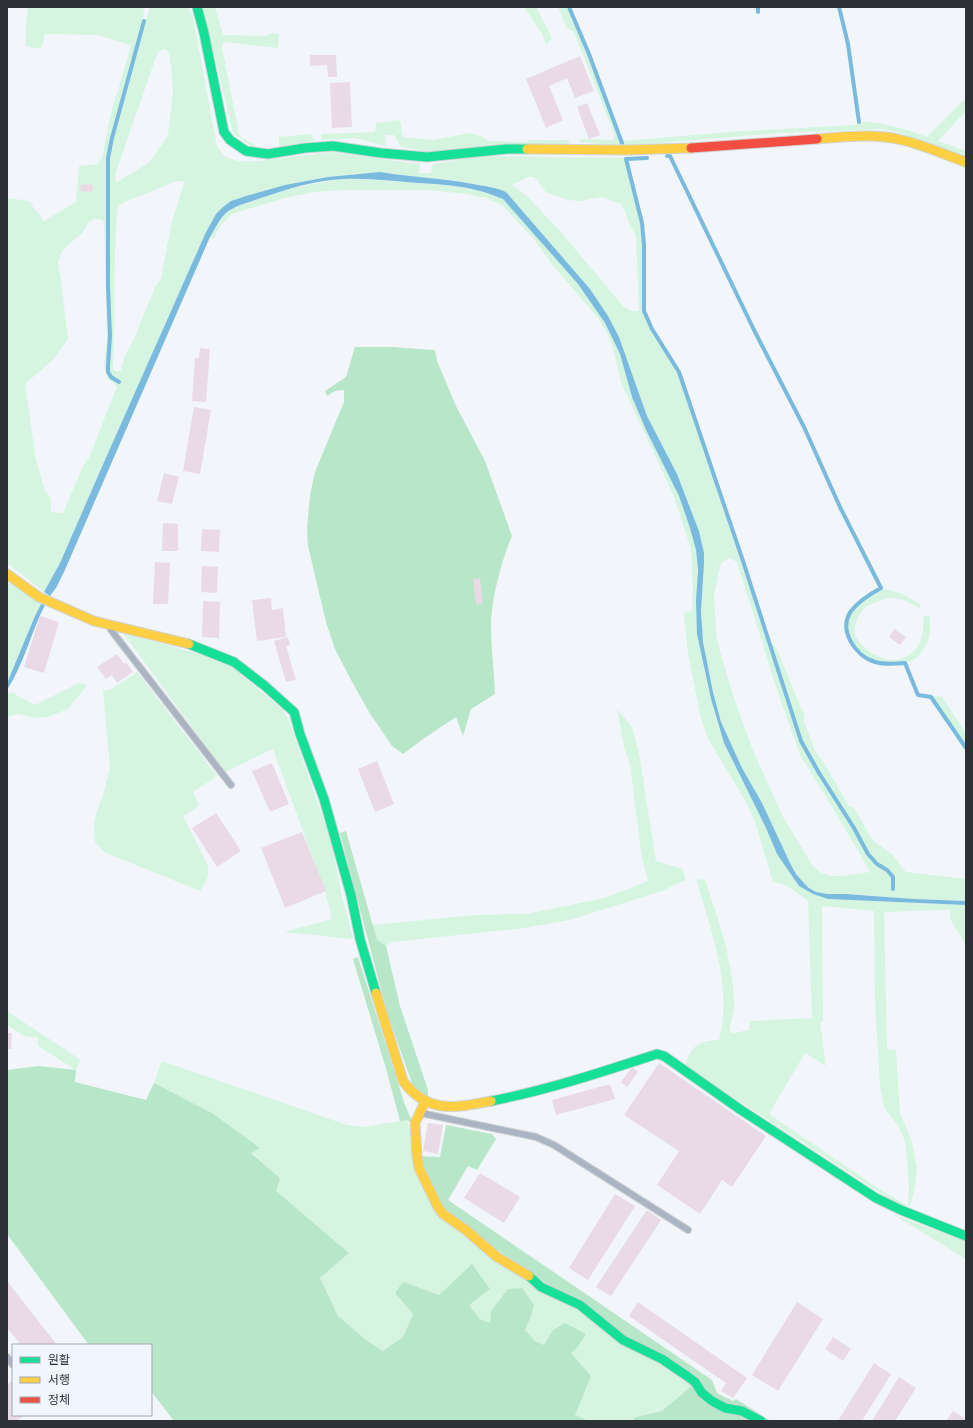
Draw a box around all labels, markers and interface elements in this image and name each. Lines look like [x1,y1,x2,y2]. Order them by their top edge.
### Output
legend [12,1344,152,1416]
text: 원활 [48,1354,70,1366]
text: 서행 [48,1374,70,1386]
text: 정체 [48,1394,70,1406]

